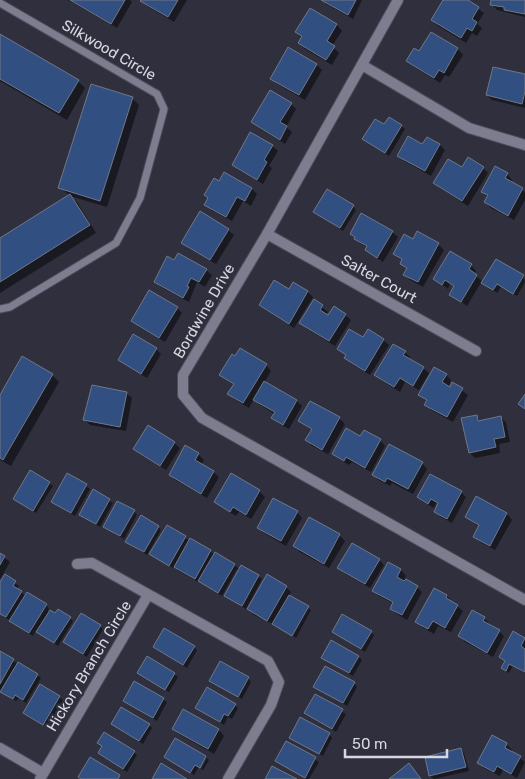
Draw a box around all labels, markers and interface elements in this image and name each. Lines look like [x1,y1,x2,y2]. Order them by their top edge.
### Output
street label: Silkwood Circle [59,16,159,84]
street label: Salter Court [338,251,420,307]
street label: Bordwine Drive [170,261,238,361]
street label: Hickory Branch Circle [43,597,135,735]
scale bar [345,726,448,758]
text: 50 m [352,735,387,753]

